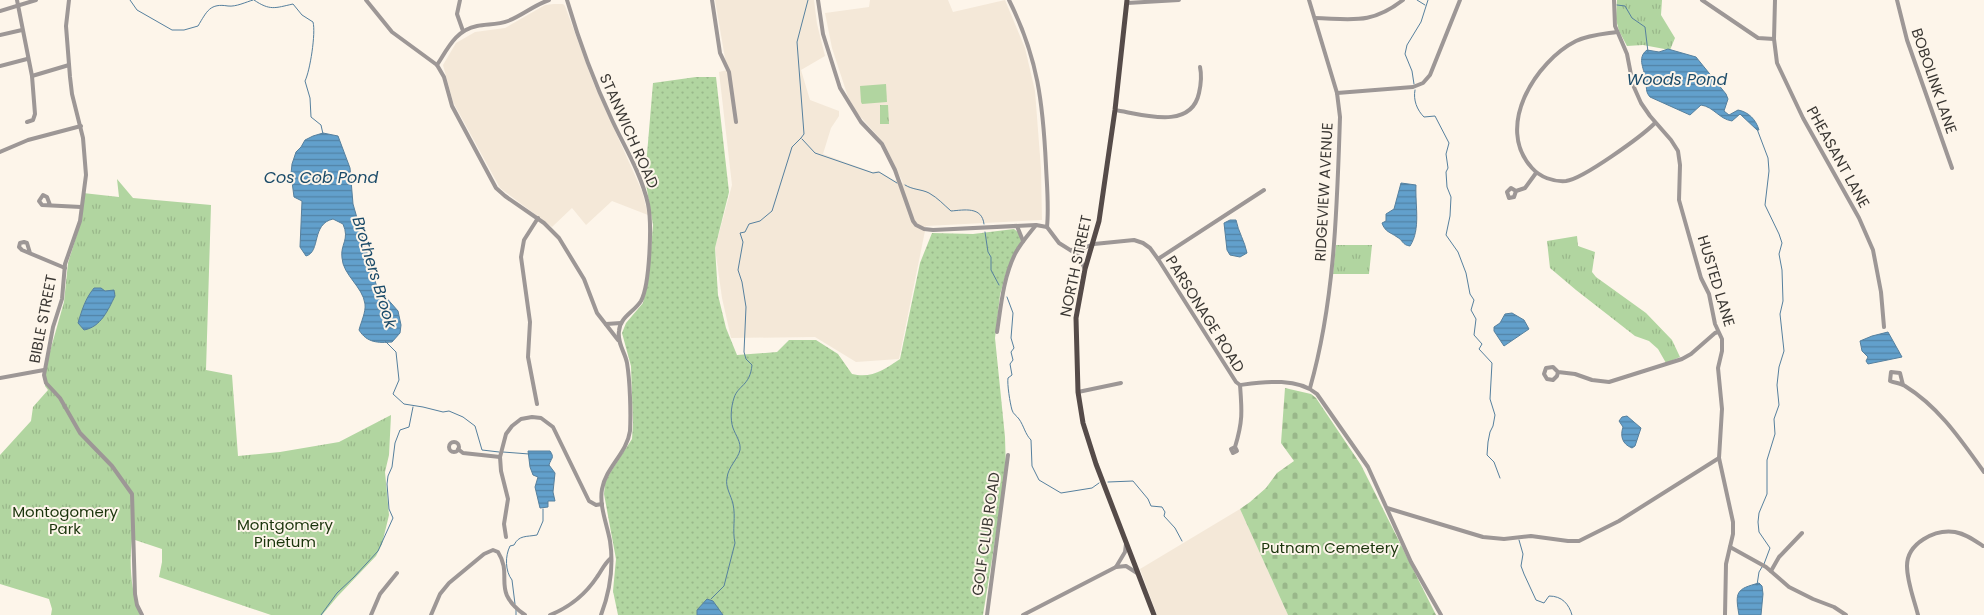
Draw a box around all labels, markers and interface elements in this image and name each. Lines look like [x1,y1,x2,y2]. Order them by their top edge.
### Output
street label: BOBOLINK LANE [1907,25,1962,137]
water label: Woods Pond [1627,68,1727,91]
street label: STANWICH ROAD [595,70,664,191]
street label: PHEASANT LANE [1802,102,1875,211]
street label: RIDGEVIEW AVENUE [1309,122,1338,262]
water label: Cos Cob Pond [264,166,378,189]
street label: NORTH STREET [1054,213,1097,319]
water label: Brothers Brook [347,214,403,331]
street label: HUSTED LANE [1693,233,1740,329]
street label: PARSONAGE ROAD [1161,251,1250,376]
street label: BIBLE STREET [24,273,61,365]
street label: GOLF CLUB ROAD [966,471,1005,597]
park label: Montogomery Park [12,501,118,539]
park label: Montgomery Pinetum [237,514,334,552]
park label: Putnam Cemetery [1261,537,1399,558]

